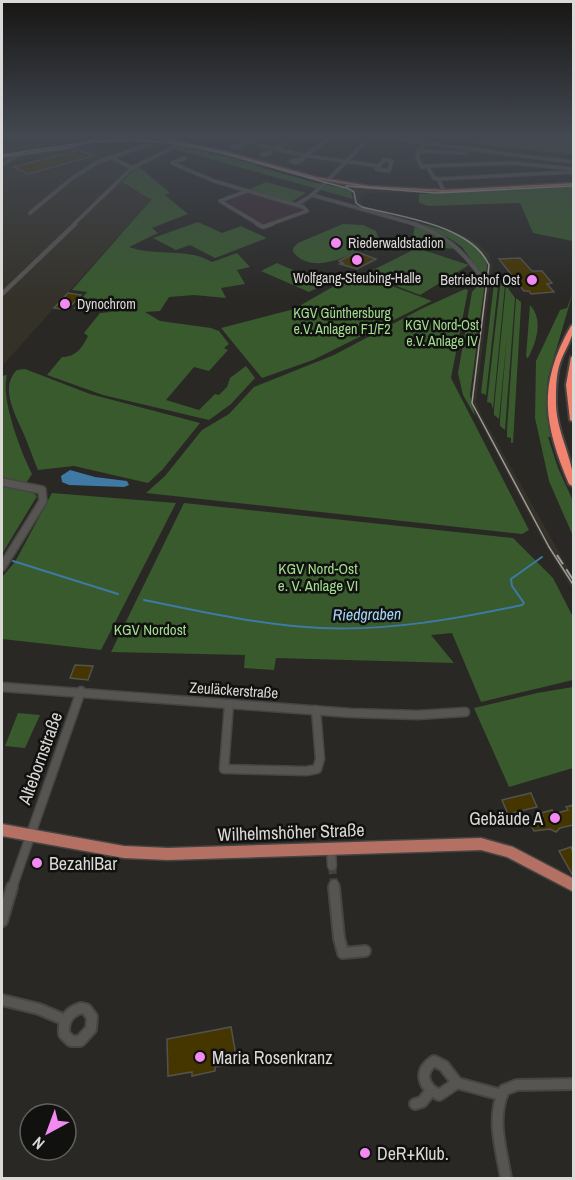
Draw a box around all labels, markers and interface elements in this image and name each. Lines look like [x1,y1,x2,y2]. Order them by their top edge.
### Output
place label: Riederwaldstadion [348,234,444,252]
marker: Riederwaldstadion [329,236,343,250]
marker: Wolfgang-Steubing-Halle [350,253,364,267]
place label: Wolfgang-Steubing-Halle [293,269,421,287]
place label: Betriebshof Ost [440,271,520,289]
marker: Betriebshof Ost [525,273,539,287]
place label: Dynochrom [77,295,136,313]
marker: Dynochrom [58,297,72,311]
park label: KGV Günthersburg e.V. Anlagen F1/F2 [293,304,391,338]
park label: KGV Nord-Ost e.V. Anlage IV [405,316,479,350]
park label: KGV Nord-Ost e. V. Anlage VI [278,558,358,596]
water label: Riedgraben [333,602,401,626]
park label: KGV Nordost [114,619,187,640]
street label: Zeuläckerstraße [189,676,279,704]
street label: Altebornstraße [11,708,68,809]
place label: Gebäude A [469,806,543,831]
marker: Gebäude A [548,811,562,825]
street label: Wilhelmshöher Straße [217,817,365,847]
place label: BezahlBar [49,851,117,876]
marker: BezahlBar [30,856,44,870]
place label: Maria Rosenkranz [212,1045,333,1070]
marker: Maria Rosenkranz [193,1050,207,1064]
north arrow [18,1102,78,1162]
text: N [27,1132,49,1155]
place label: DeR+Klub. [377,1141,449,1166]
marker: DeR+Klub. [358,1146,372,1160]

